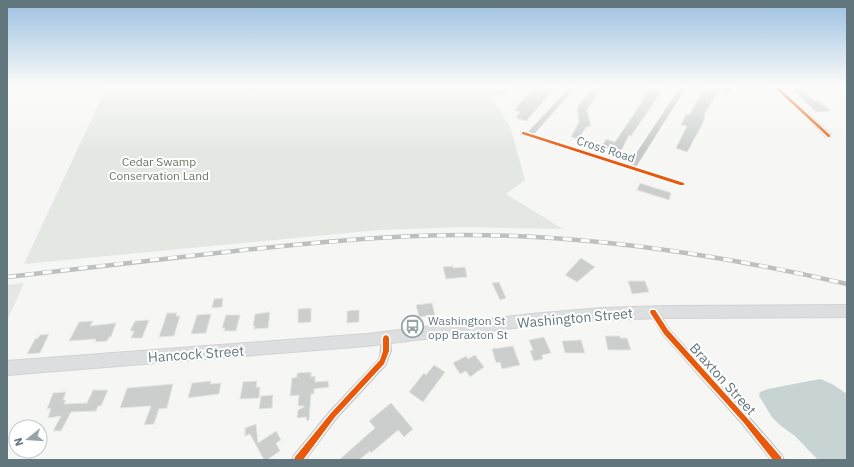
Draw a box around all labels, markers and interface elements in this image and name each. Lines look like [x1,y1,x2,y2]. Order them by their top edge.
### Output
street label: Cross Road [575,133,637,165]
park label: Cedar Swamp Conservation Land [109,154,209,183]
street label: Washington Street [517,304,634,332]
place label: Washington St opp Braxton St [428,313,508,342]
bus stop icon: Washington St opp Braxton St [399,314,425,340]
street label: Braxton Street [686,339,760,419]
street label: Hancock Street [147,342,245,366]
north arrow [8,419,48,459]
text: N [11,436,26,448]

